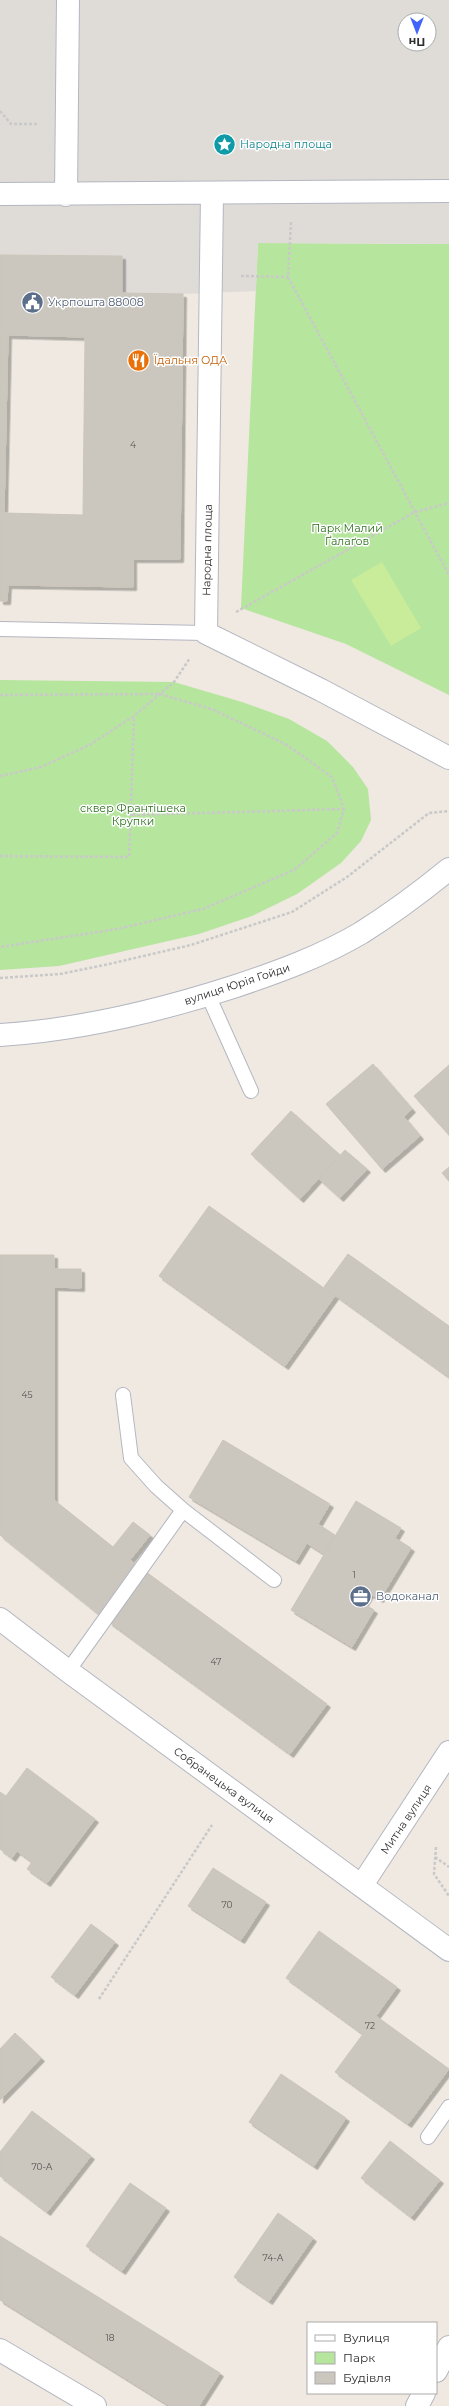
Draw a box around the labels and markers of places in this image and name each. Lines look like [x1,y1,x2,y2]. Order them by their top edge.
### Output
place icon: Народна площа [211,131,237,157]
place label: Народна площа [240,137,332,151]
public building icon: Укрпошта 88008 [19,289,45,315]
place label: Укрпошта 88008 [48,295,144,309]
restaurant icon: Їдальня ОДА [125,347,151,373]
place label: Їдальня ОДА [154,353,228,367]
office icon: Водоканал [348,1583,374,1609]
place label: Водоканал [376,1589,439,1603]

